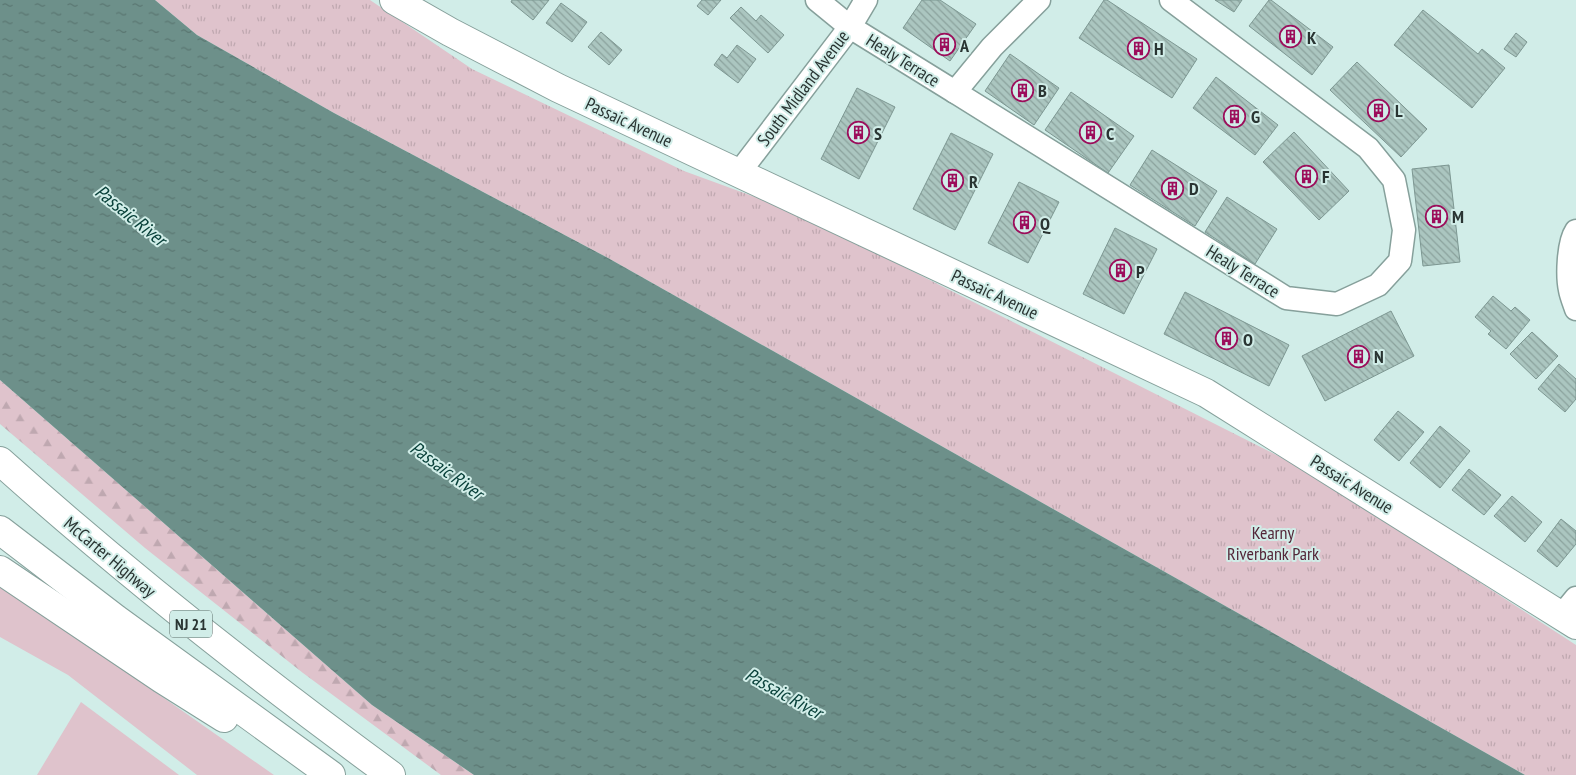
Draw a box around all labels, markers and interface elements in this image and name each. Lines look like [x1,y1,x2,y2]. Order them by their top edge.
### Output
building icon: K [1279,25,1303,49]
street label: South Midland Avenue [752,26,854,150]
place label: K [1307,26,1317,49]
street label: Healy Terrace [862,28,944,92]
building icon: A [932,33,956,57]
place label: A [959,34,970,57]
building icon: H [1126,36,1150,60]
place label: H [1154,37,1164,60]
building icon: B [1010,78,1034,102]
place label: B [1038,79,1047,102]
street label: Passaic Avenue [582,92,676,152]
building icon: L [1367,98,1391,122]
place label: L [1395,99,1403,122]
building icon: G [1223,104,1247,128]
place label: G [1251,105,1260,128]
building icon: S [846,121,870,145]
building icon: C [1078,121,1102,145]
place label: S [874,122,882,145]
place label: C [1106,122,1114,145]
building icon: F [1294,164,1318,188]
place label: F [1322,165,1330,188]
building icon: R [941,169,965,193]
place label: R [969,170,978,193]
building icon: D [1161,176,1185,200]
place label: D [1189,177,1199,200]
water label: Passaic River [91,179,173,253]
building icon: M [1424,204,1448,228]
place label: M [1452,205,1464,228]
building icon: Q [1012,211,1036,235]
place label: Q [1040,212,1051,235]
street label: Healy Terrace [1202,239,1284,303]
building icon: P [1108,259,1132,283]
place label: P [1136,260,1145,283]
street label: Passaic Avenue [948,264,1042,324]
building icon: O [1215,327,1239,351]
place label: O [1243,328,1253,351]
building icon: N [1346,344,1370,368]
place label: N [1374,345,1384,368]
water label: Passaic River [406,436,490,506]
street label: Passaic Avenue [1306,450,1398,518]
street label: McCarter Highway [59,512,161,602]
park label: Kearny Riverbank Park [1227,521,1319,565]
road number: NJ 21 [170,610,212,638]
water label: Passaic River [741,662,829,725]

